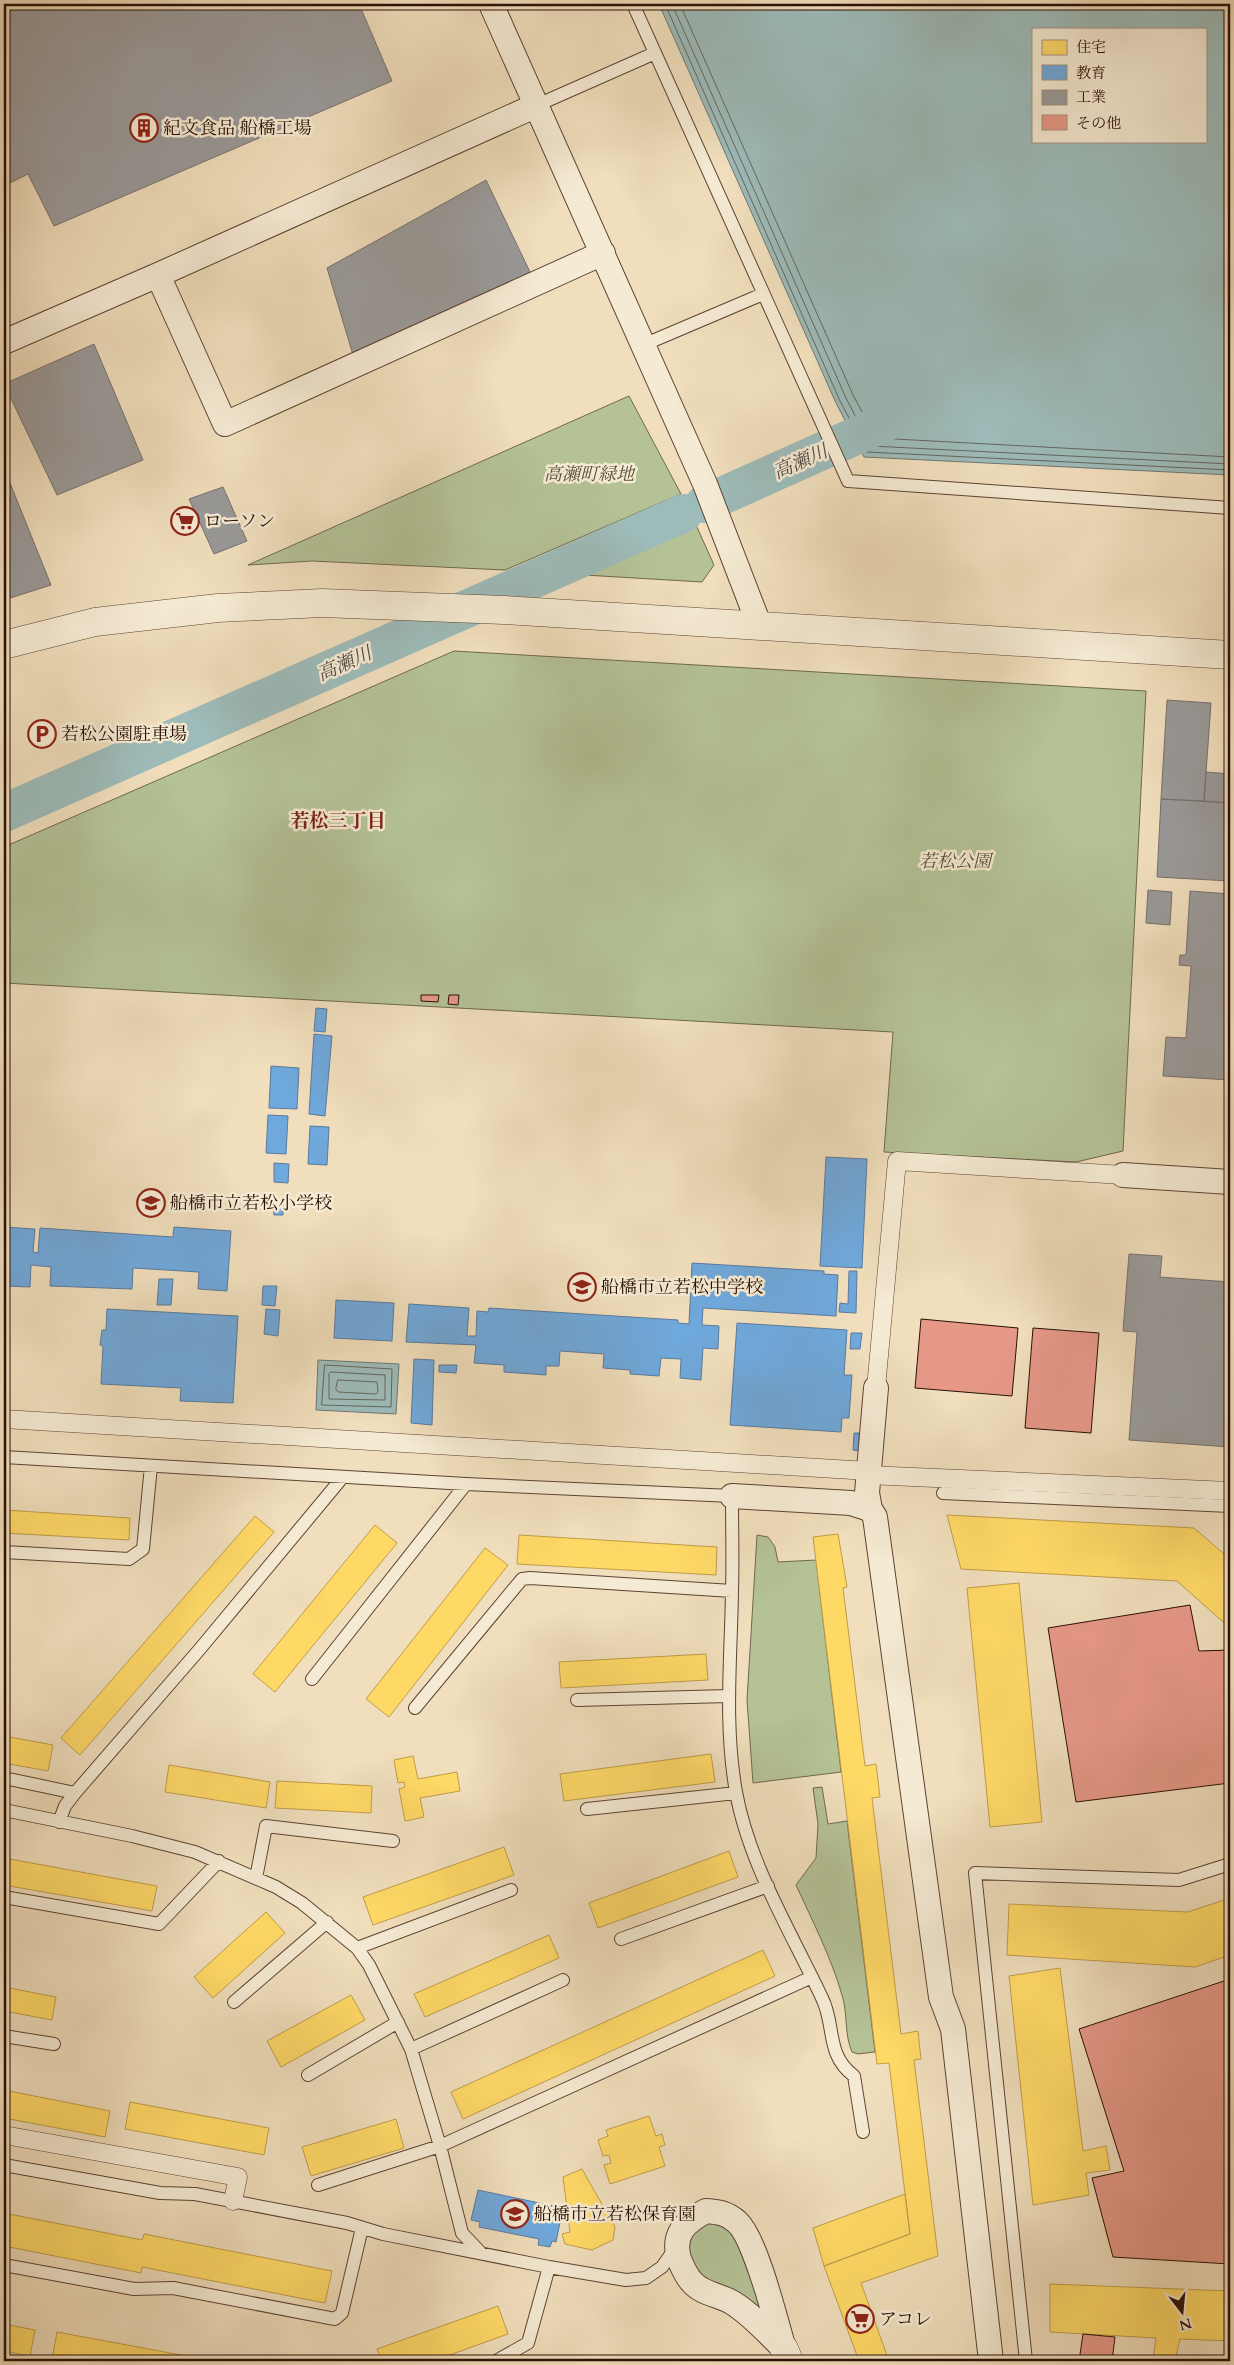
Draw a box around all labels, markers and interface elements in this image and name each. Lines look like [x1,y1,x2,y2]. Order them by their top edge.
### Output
legend [1032,28,1206,142]
text: 住宅 [1076,37,1106,57]
text: 教育 [1076,63,1106,83]
text: 工業 [1076,87,1106,107]
building icon: 紀文食品 船橋工場 [129,113,159,143]
text: その他 [1076,113,1121,133]
place label: 紀文食品 船橋工場 [163,116,312,141]
water label: 高瀬川 [769,438,834,485]
park label: 高瀬町緑地 [544,462,636,487]
supermarket icon: ローソン [170,506,200,536]
place label: ローソン [204,509,275,534]
water label: 高瀬川 [313,640,378,687]
parking icon: 若松公園駐車場 [27,719,57,749]
place label: 若松公園駐車場 [61,722,187,747]
district label: 若松三丁目 [290,808,386,834]
park label: 若松公園 [919,849,994,874]
school or university icon: 船橋市立若松小学校 [136,1188,166,1218]
place label: 船橋市立若松小学校 [170,1191,332,1216]
school or university icon: 船橋市立若松中学校 [567,1272,597,1302]
place label: 船橋市立若松中学校 [601,1275,763,1300]
school or university icon: 船橋市立若松保育園 [500,2199,530,2229]
place label: 船橋市立若松保育園 [534,2202,696,2227]
north arrow [1156,2288,1206,2338]
supermarket icon: アコレ [845,2304,875,2334]
place label: アコレ [879,2307,932,2332]
text: N [1177,2313,1194,2335]

